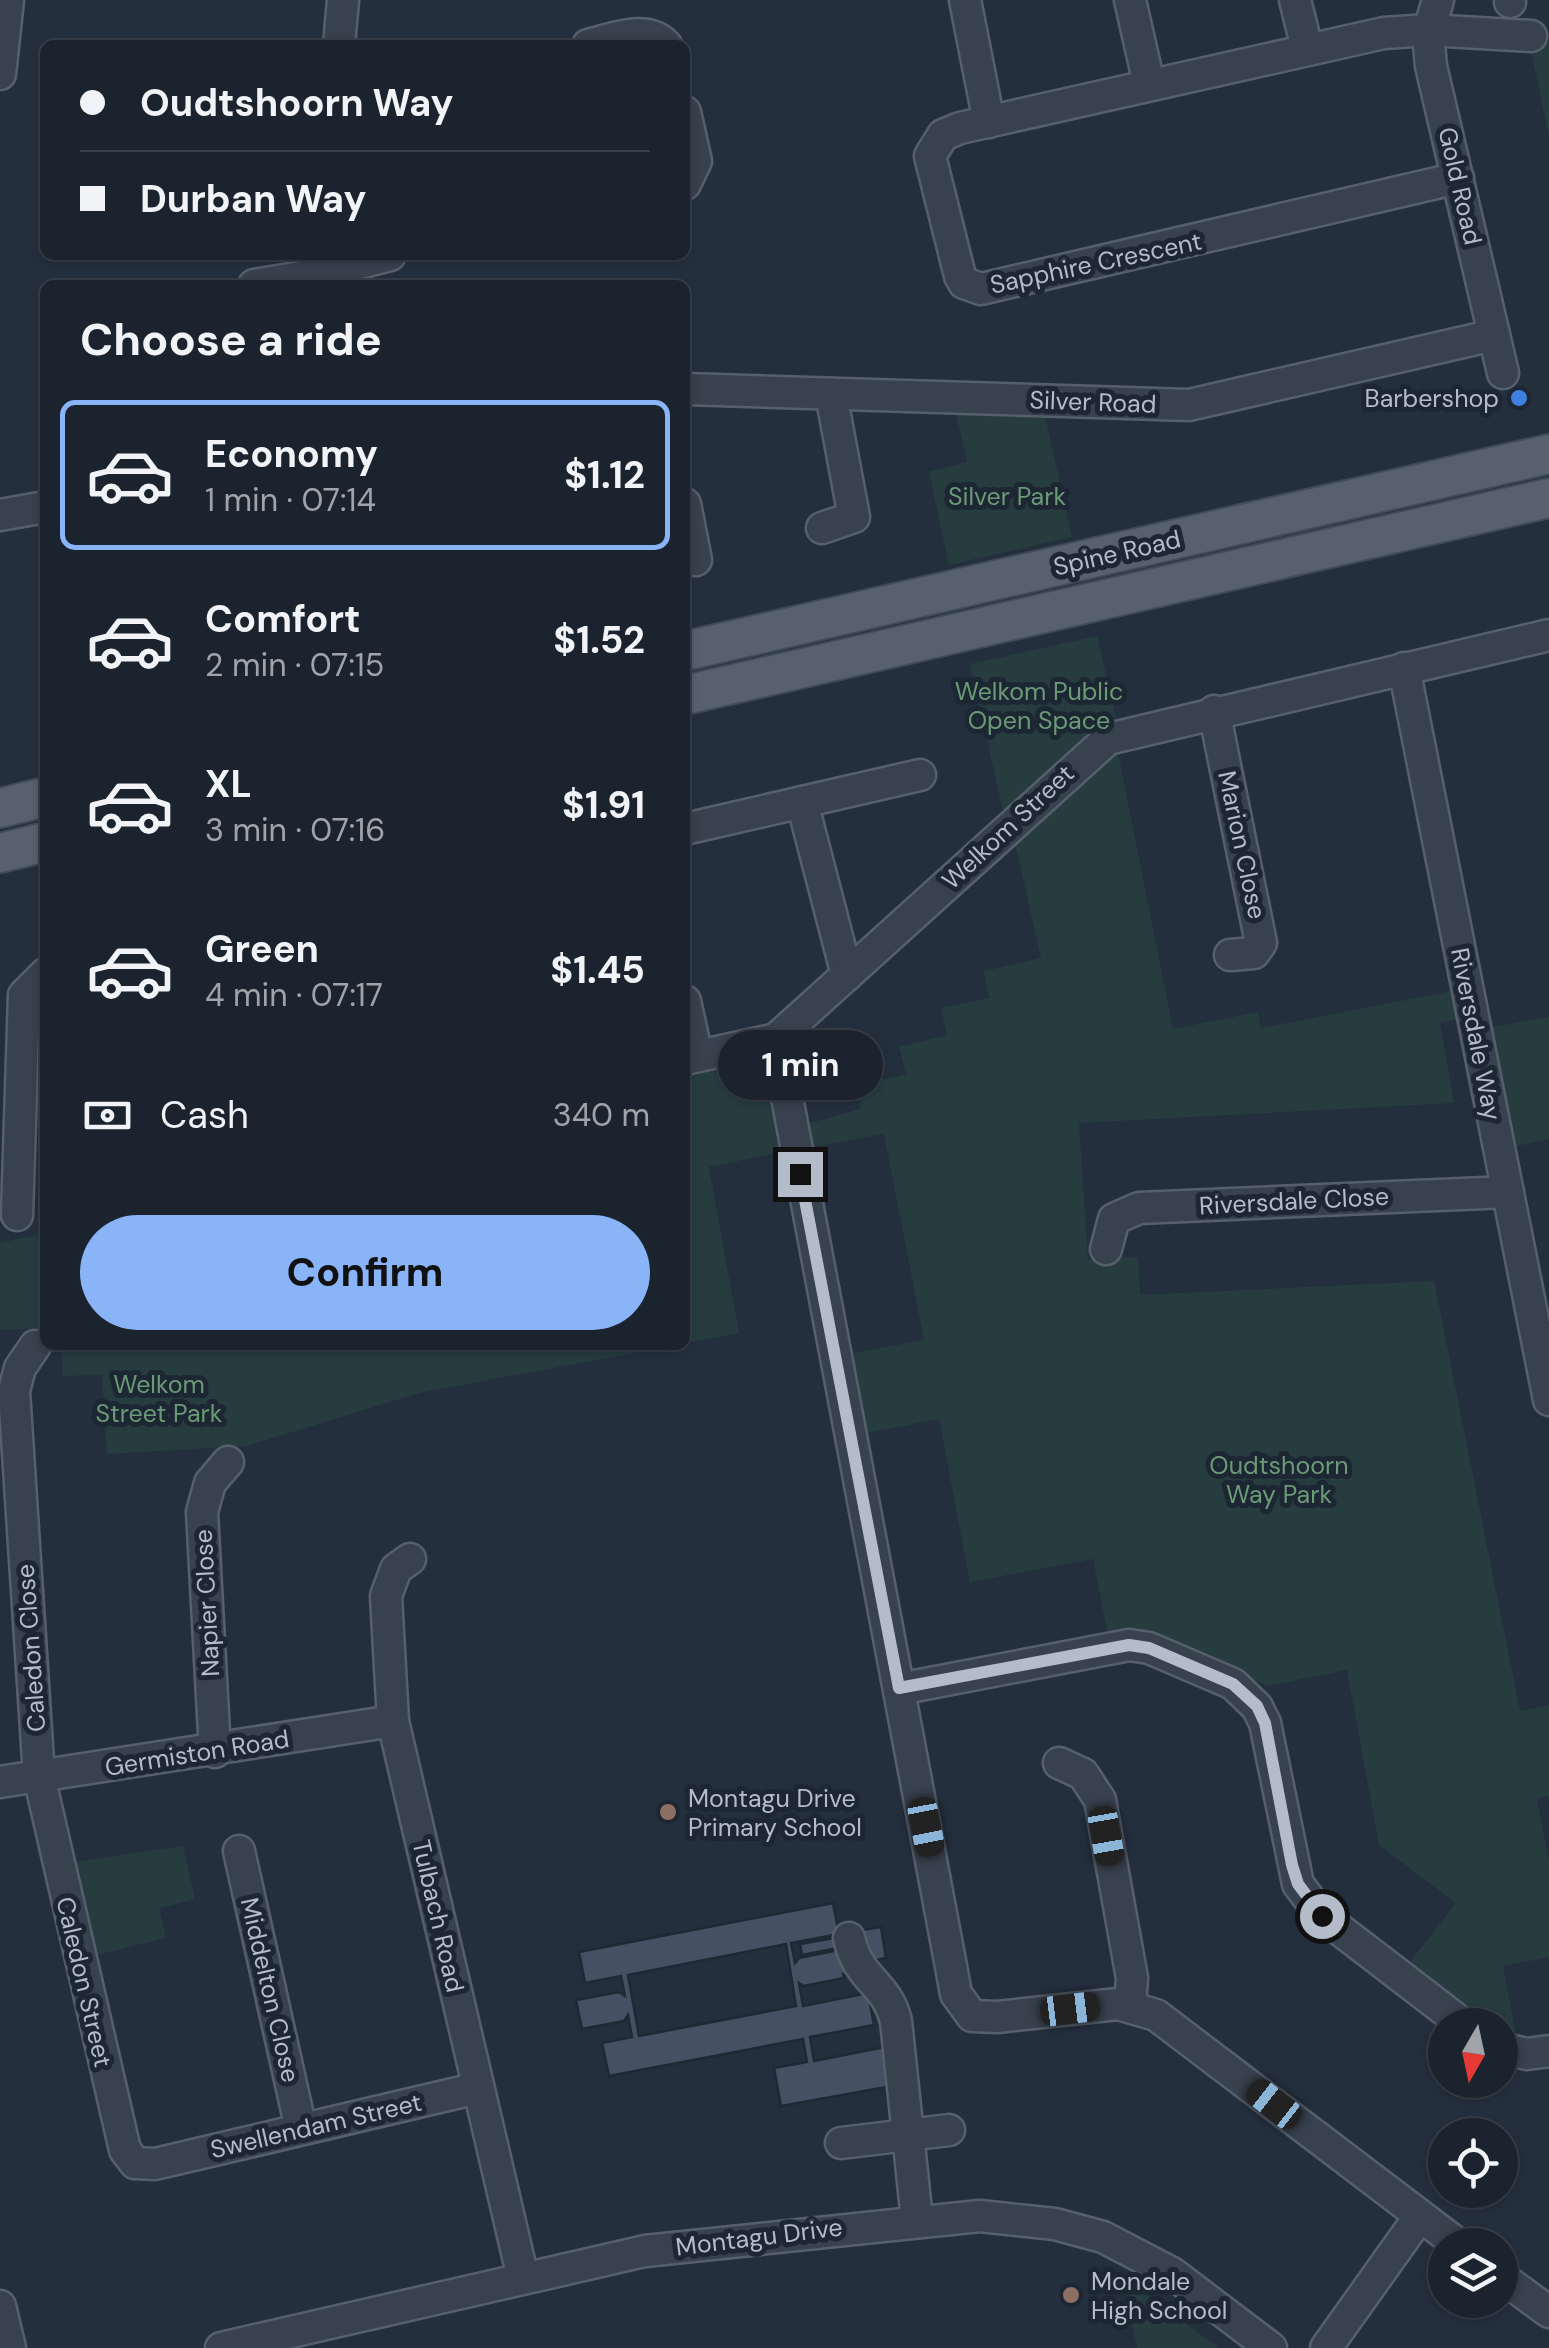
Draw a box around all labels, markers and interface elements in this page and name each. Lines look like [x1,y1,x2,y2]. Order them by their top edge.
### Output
text: Oudtshoorn Way [140,78,454,128]
street label: Gold Road [1430,124,1490,248]
text: Durban Way [140,174,366,224]
street label: Sapphire Crescent [987,224,1205,302]
text: Choose a ride [80,310,382,369]
place label: Barbershop [1365,382,1499,415]
street label: Silver Road [1029,383,1157,421]
marker: Barbershop [1508,387,1530,409]
text: Economy [205,429,378,479]
icon: car [85,430,175,520]
text: $1.12 [564,450,645,500]
text: 1 min · 07:14 [205,479,376,521]
park label: Silver Park [948,480,1066,513]
street label: Spine Road [1050,522,1184,584]
text: Comfort [205,594,361,644]
icon: car [85,595,175,685]
text: $1.52 [553,615,645,665]
text: 2 min · 07:15 [205,644,384,686]
park label: Welkom Public Open Space [955,675,1123,737]
street label: Welkom Street [935,757,1081,897]
text: XL [205,759,252,809]
icon: car [85,760,175,850]
street label: Marion Close [1210,768,1274,922]
text: $1.91 [562,780,645,830]
text: 3 min · 07:16 [205,809,385,851]
text: Green [205,924,319,974]
icon: car [85,925,175,1015]
text: $1.45 [550,945,645,995]
street label: Riversdale Way [1443,945,1509,1123]
text: 4 min · 07:17 [205,974,383,1016]
callout: 1 min [718,1029,882,1099]
text: 1 min [762,1044,839,1086]
icon: cash [80,1088,135,1143]
text: Cash [160,1090,249,1140]
text: 340 m [553,1094,650,1136]
route end [778,1152,823,1197]
street label: Riversdale Close [1198,1180,1390,1222]
button: Confirm [80,1215,650,1330]
park label: Welkom Street Park [96,1368,223,1430]
park label: Oudtshoorn Way Park [1209,1449,1349,1511]
street label: Napier Close [187,1528,227,1678]
street label: Caledon Close [9,1563,53,1733]
street label: Germiston Road [102,1722,292,1784]
place label: Montagu Drive Primary School [688,1782,862,1844]
car [906,1795,946,1859]
marker: Montagu Drive Primary School [657,1801,679,1823]
car [1086,1804,1126,1868]
street label: Tulbach Road [404,1837,472,1995]
street label: Caledon Street [48,1894,120,2070]
street label: Middelton Close [233,1894,307,2086]
route start [1300,1894,1345,1939]
car [1038,1990,1102,2028]
north arrow [1428,2008,1518,2098]
map controls [1428,2008,1518,2318]
car [1241,2074,1307,2134]
street label: Swellendam Street [207,2086,425,2166]
button: locate [1428,2118,1518,2208]
street label: Montagu Drive [674,2210,844,2264]
button: layers [1428,2228,1518,2318]
place label: Mondale High School [1091,2265,1227,2327]
marker: Mondale High School [1060,2284,1082,2306]

